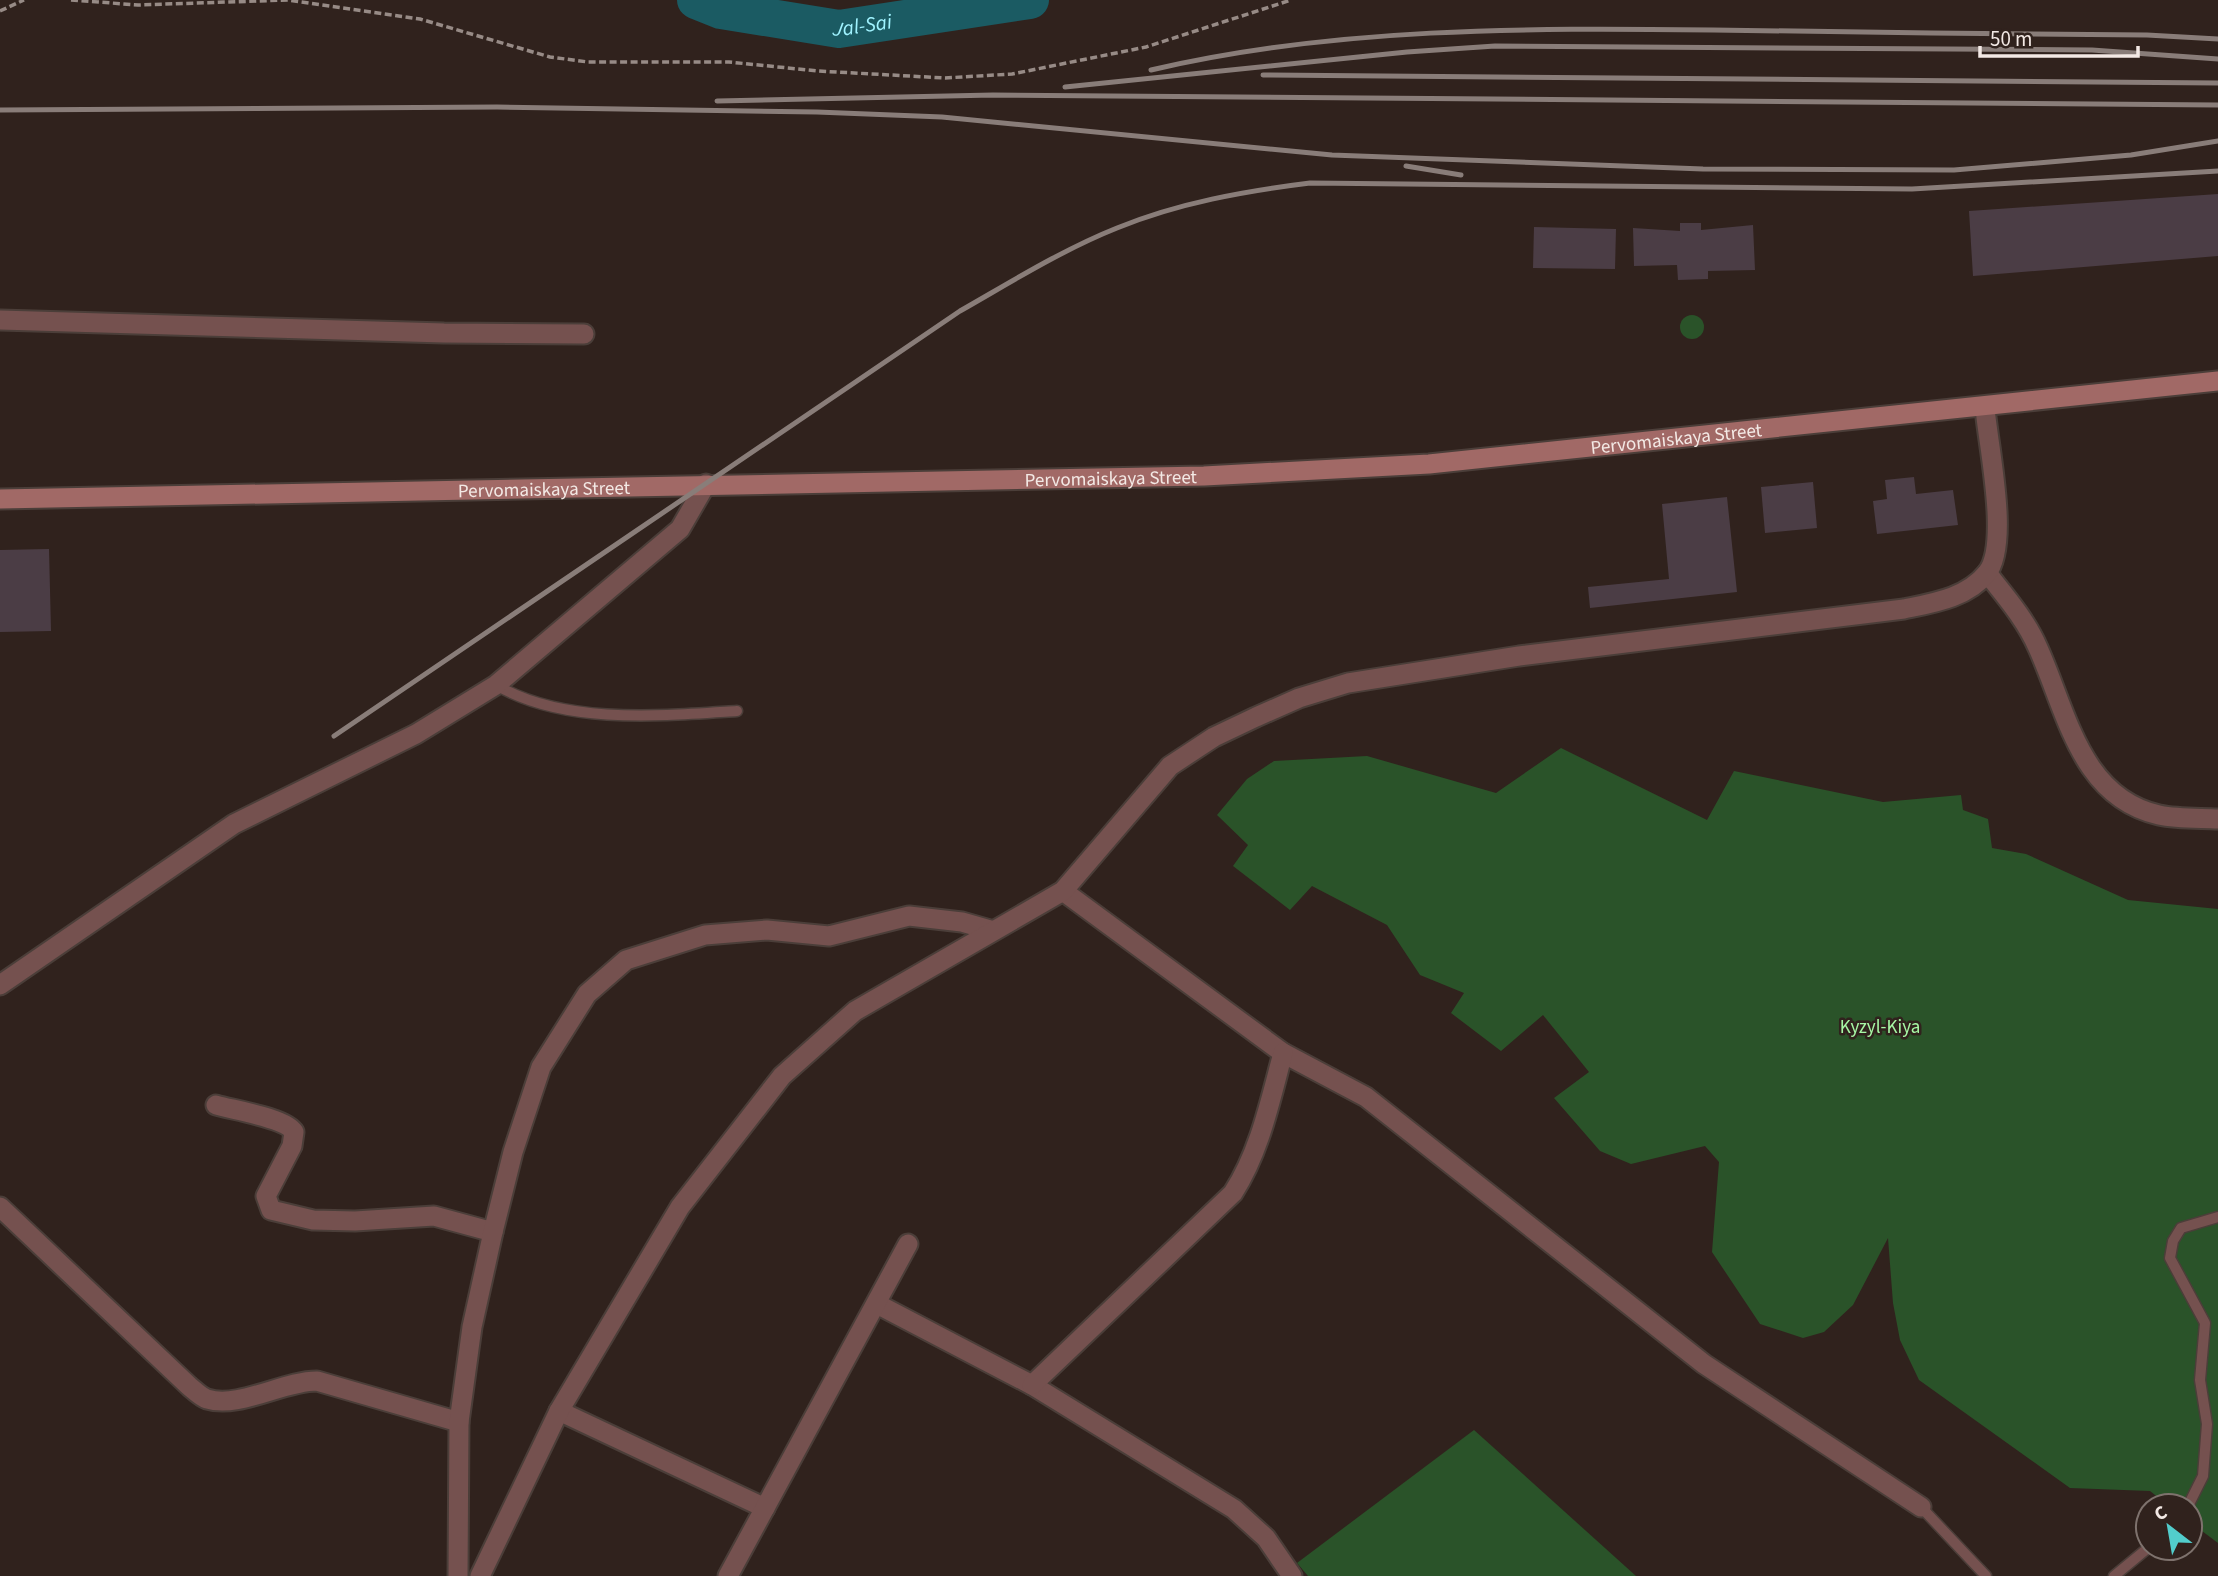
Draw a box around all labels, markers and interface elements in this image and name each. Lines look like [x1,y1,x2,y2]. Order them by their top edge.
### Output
water label: Jal-Sai [830,6,895,44]
scale bar [1980,14,2138,58]
text: 50 m [1990,24,2032,54]
street label: Pervomaiskaya Street [1589,417,1764,462]
street label: Pervomaiskaya Street [1024,464,1198,494]
street label: Pervomaiskaya Street [458,475,631,505]
park label: Kyzyl-Kiya [1840,1014,1920,1041]
north arrow [2134,1492,2204,1562]
text: С [2149,1499,2173,1528]

